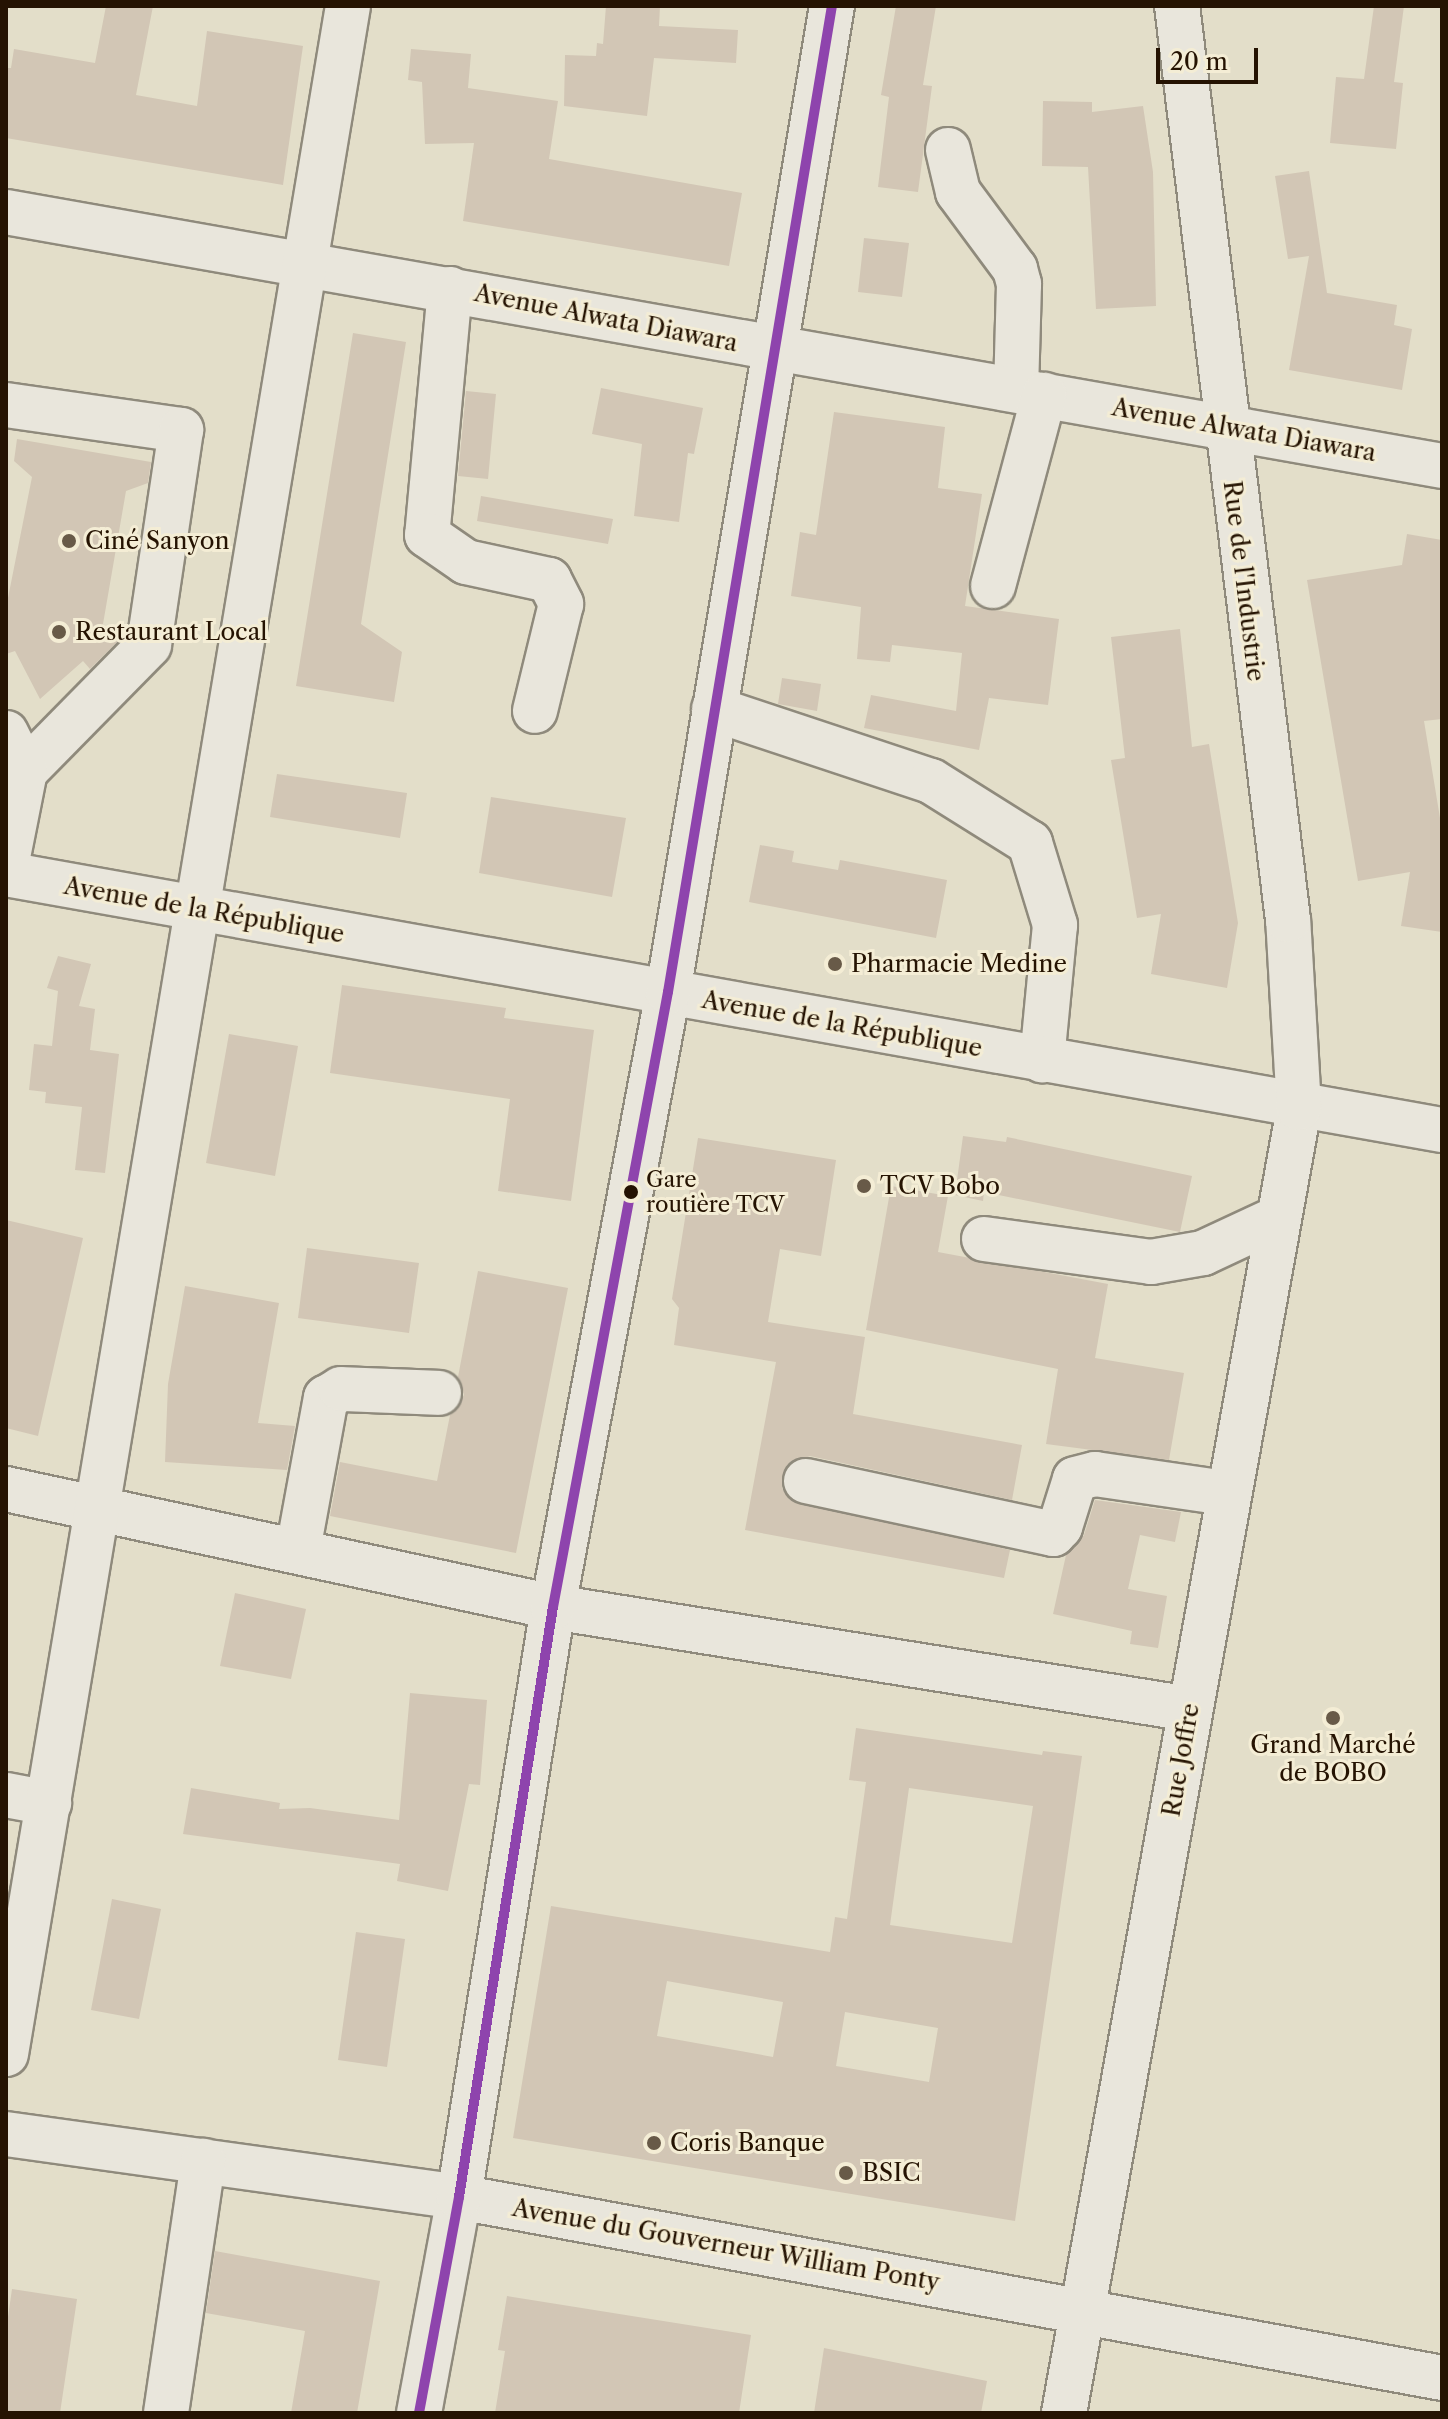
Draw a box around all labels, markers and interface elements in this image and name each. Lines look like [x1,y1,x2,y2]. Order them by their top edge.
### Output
scale bar [1160,32,1262,82]
text: 20 m [1170,47,1228,76]
street label: Avenue Alwata Diawara [471,278,741,358]
street label: Avenue Alwata Diawara [1109,392,1379,468]
street label: Rue de l'Industrie [1217,479,1271,683]
place label: Ciné Sanyon [85,527,229,555]
marker: Ciné Sanyon [60,532,78,550]
place label: Restaurant Local [75,618,267,646]
marker: Restaurant Local [50,623,68,641]
street label: Avenue de la République [61,871,347,949]
place label: Pharmacie Medine [851,950,1067,978]
marker: Pharmacie Medine [826,955,844,973]
street label: Avenue de la République [699,985,985,1063]
place label: Gare routière TCV [646,1166,785,1218]
place label: TCV Bobo [880,1172,1001,1200]
marker: TCV Bobo [855,1177,873,1195]
marker: Gare routière TCV [623,1184,639,1200]
street label: Rue Joffre [1157,1701,1205,1819]
marker: Grand Marché de BOBO [1324,1709,1342,1727]
place label: Grand Marché de BOBO [1250,1731,1416,1787]
place label: Coris Banque [670,2129,825,2157]
marker: Coris Banque [645,2134,663,2152]
place label: BSIC [862,2159,920,2187]
marker: BSIC [837,2164,855,2182]
street label: Avenue du Gouverneur William Ponty [509,2193,943,2297]

